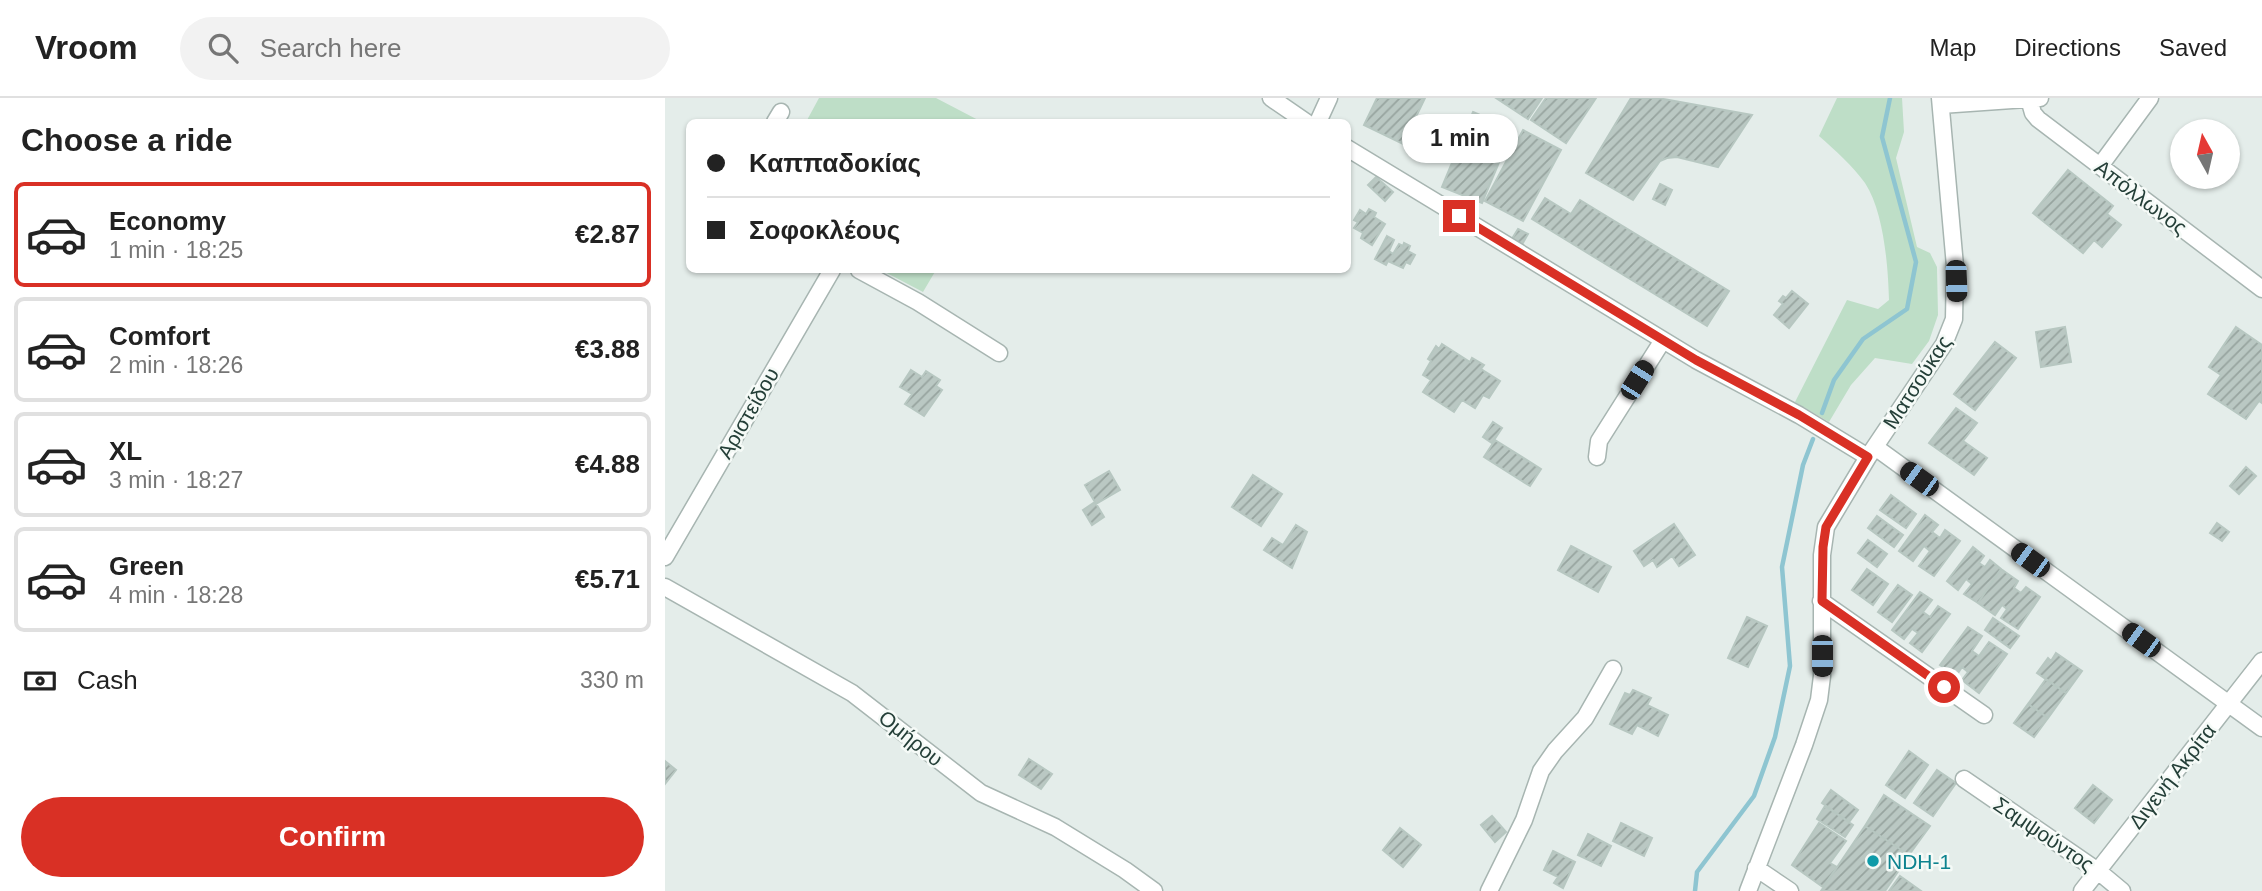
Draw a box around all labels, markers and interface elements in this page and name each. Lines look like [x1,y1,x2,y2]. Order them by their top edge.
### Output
search box [180,17,670,80]
text: Vroom [35,29,138,66]
icon: search [204,29,242,67]
text: Search here [260,33,401,63]
text: Map [1930,34,1976,61]
text: Directions [2014,34,2121,61]
text: Saved [2159,34,2227,61]
callout: 1 min [1401,115,1517,164]
north arrow [2170,119,2240,189]
map controls [2170,119,2240,189]
text: Choose a ride [21,122,233,158]
text: 1 min [1430,125,1490,151]
text: Καππαδοκίας [749,148,921,178]
street label: Απόλλωνος [2090,155,2192,239]
route end [1443,200,1475,232]
icon: car [25,203,88,266]
text: Economy [109,206,226,236]
text: Σοφοκλέους [749,215,900,245]
text: €2.87 [575,219,640,249]
text: 1 min · 18:25 [109,237,243,263]
car [1945,260,1968,302]
icon: car [25,318,88,381]
text: Comfort [109,321,210,351]
street label: Ματσούκας [1878,331,1956,433]
text: €3.88 [575,334,640,364]
text: 2 min · 18:26 [109,352,243,378]
car [1617,357,1658,403]
street label: Αριστείδου [713,364,783,462]
icon: car [25,433,88,496]
text: XL [109,436,142,466]
text: €4.88 [575,449,640,479]
car [1896,458,1943,500]
text: 3 min · 18:27 [109,467,243,493]
car [2007,539,2054,581]
icon: car [25,548,88,611]
text: Green [109,551,184,581]
text: €5.71 [575,564,640,594]
text: 4 min · 18:28 [109,582,243,608]
car [2118,619,2165,661]
car [1812,635,1833,677]
icon: cash [21,662,59,700]
text: Cash [77,665,138,695]
text: 330 m [580,667,644,693]
route start [1928,671,1960,703]
street label: Ομήρου [875,705,947,771]
street label: Διγενή Ακρίτα [2124,719,2220,833]
street label: Σαμψούντος [1990,792,2098,876]
button: Confirm [21,797,644,877]
place label: NDH-1 [1887,850,1951,873]
marker: NDH-1 [1865,853,1881,869]

